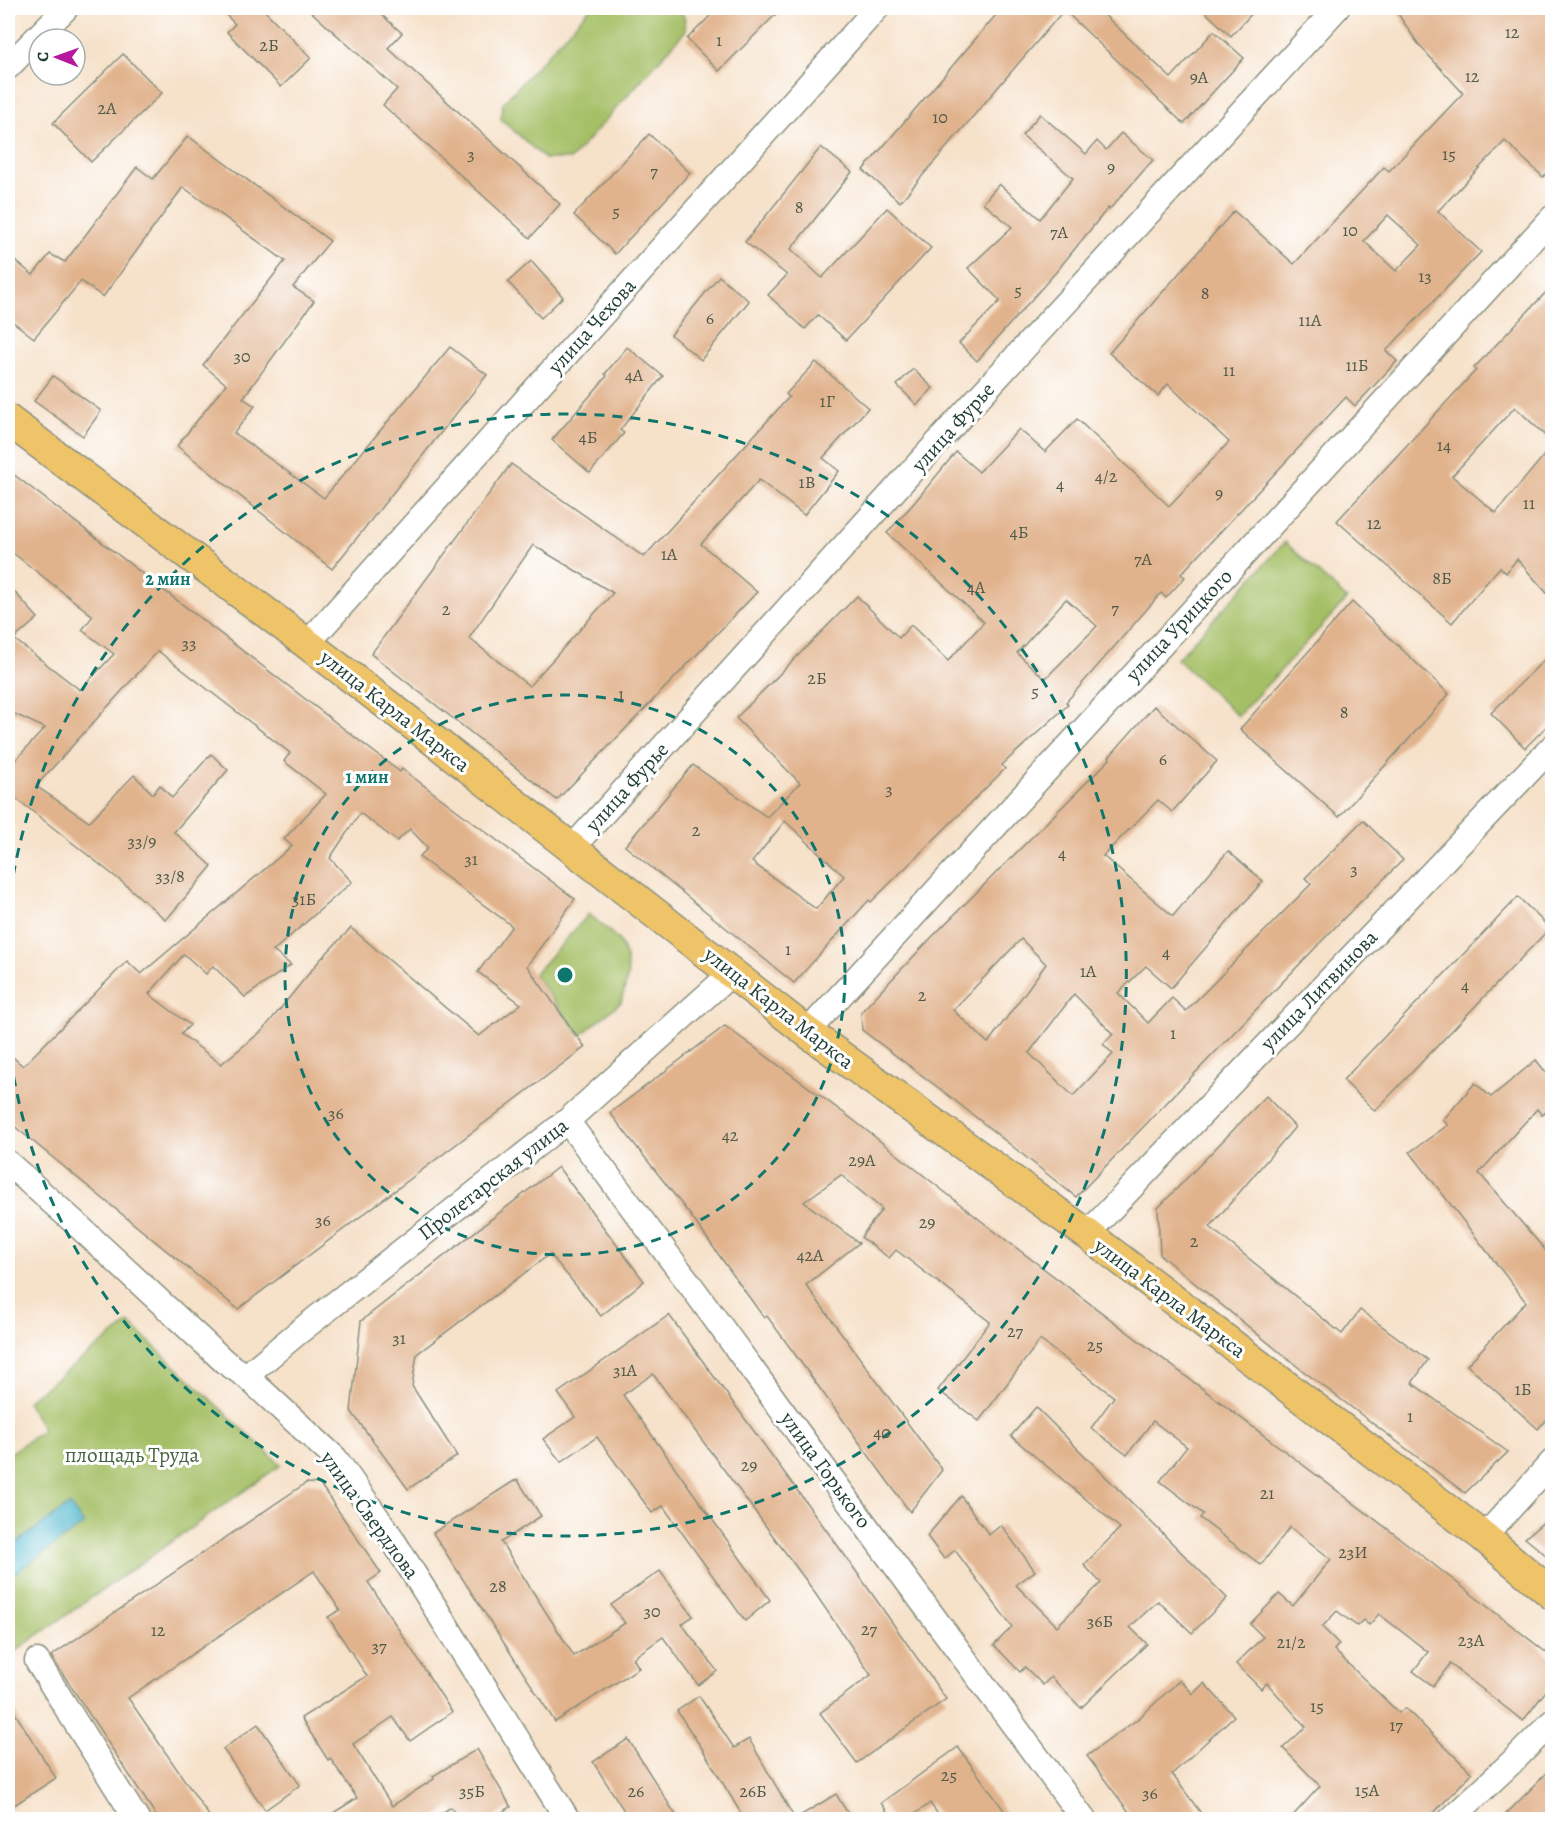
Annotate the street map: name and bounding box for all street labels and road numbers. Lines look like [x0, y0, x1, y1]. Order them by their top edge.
street label: улица Чехова [541, 272, 643, 380]
street label: улица Фурье [904, 376, 1001, 479]
street label: улица Урицкого [1119, 563, 1239, 688]
street label: улица Карла Маркса [313, 643, 476, 779]
street label: улица Фурье [578, 736, 675, 839]
street label: улица Литвинова [1253, 923, 1384, 1057]
street label: улица Карла Маркса [697, 940, 860, 1076]
street label: Пролетарская улица [412, 1111, 574, 1247]
street label: улица Карла Маркса [1088, 1231, 1252, 1365]
street label: улица Горького [774, 1405, 878, 1534]
street label: улица Свердлова [313, 1444, 426, 1585]

